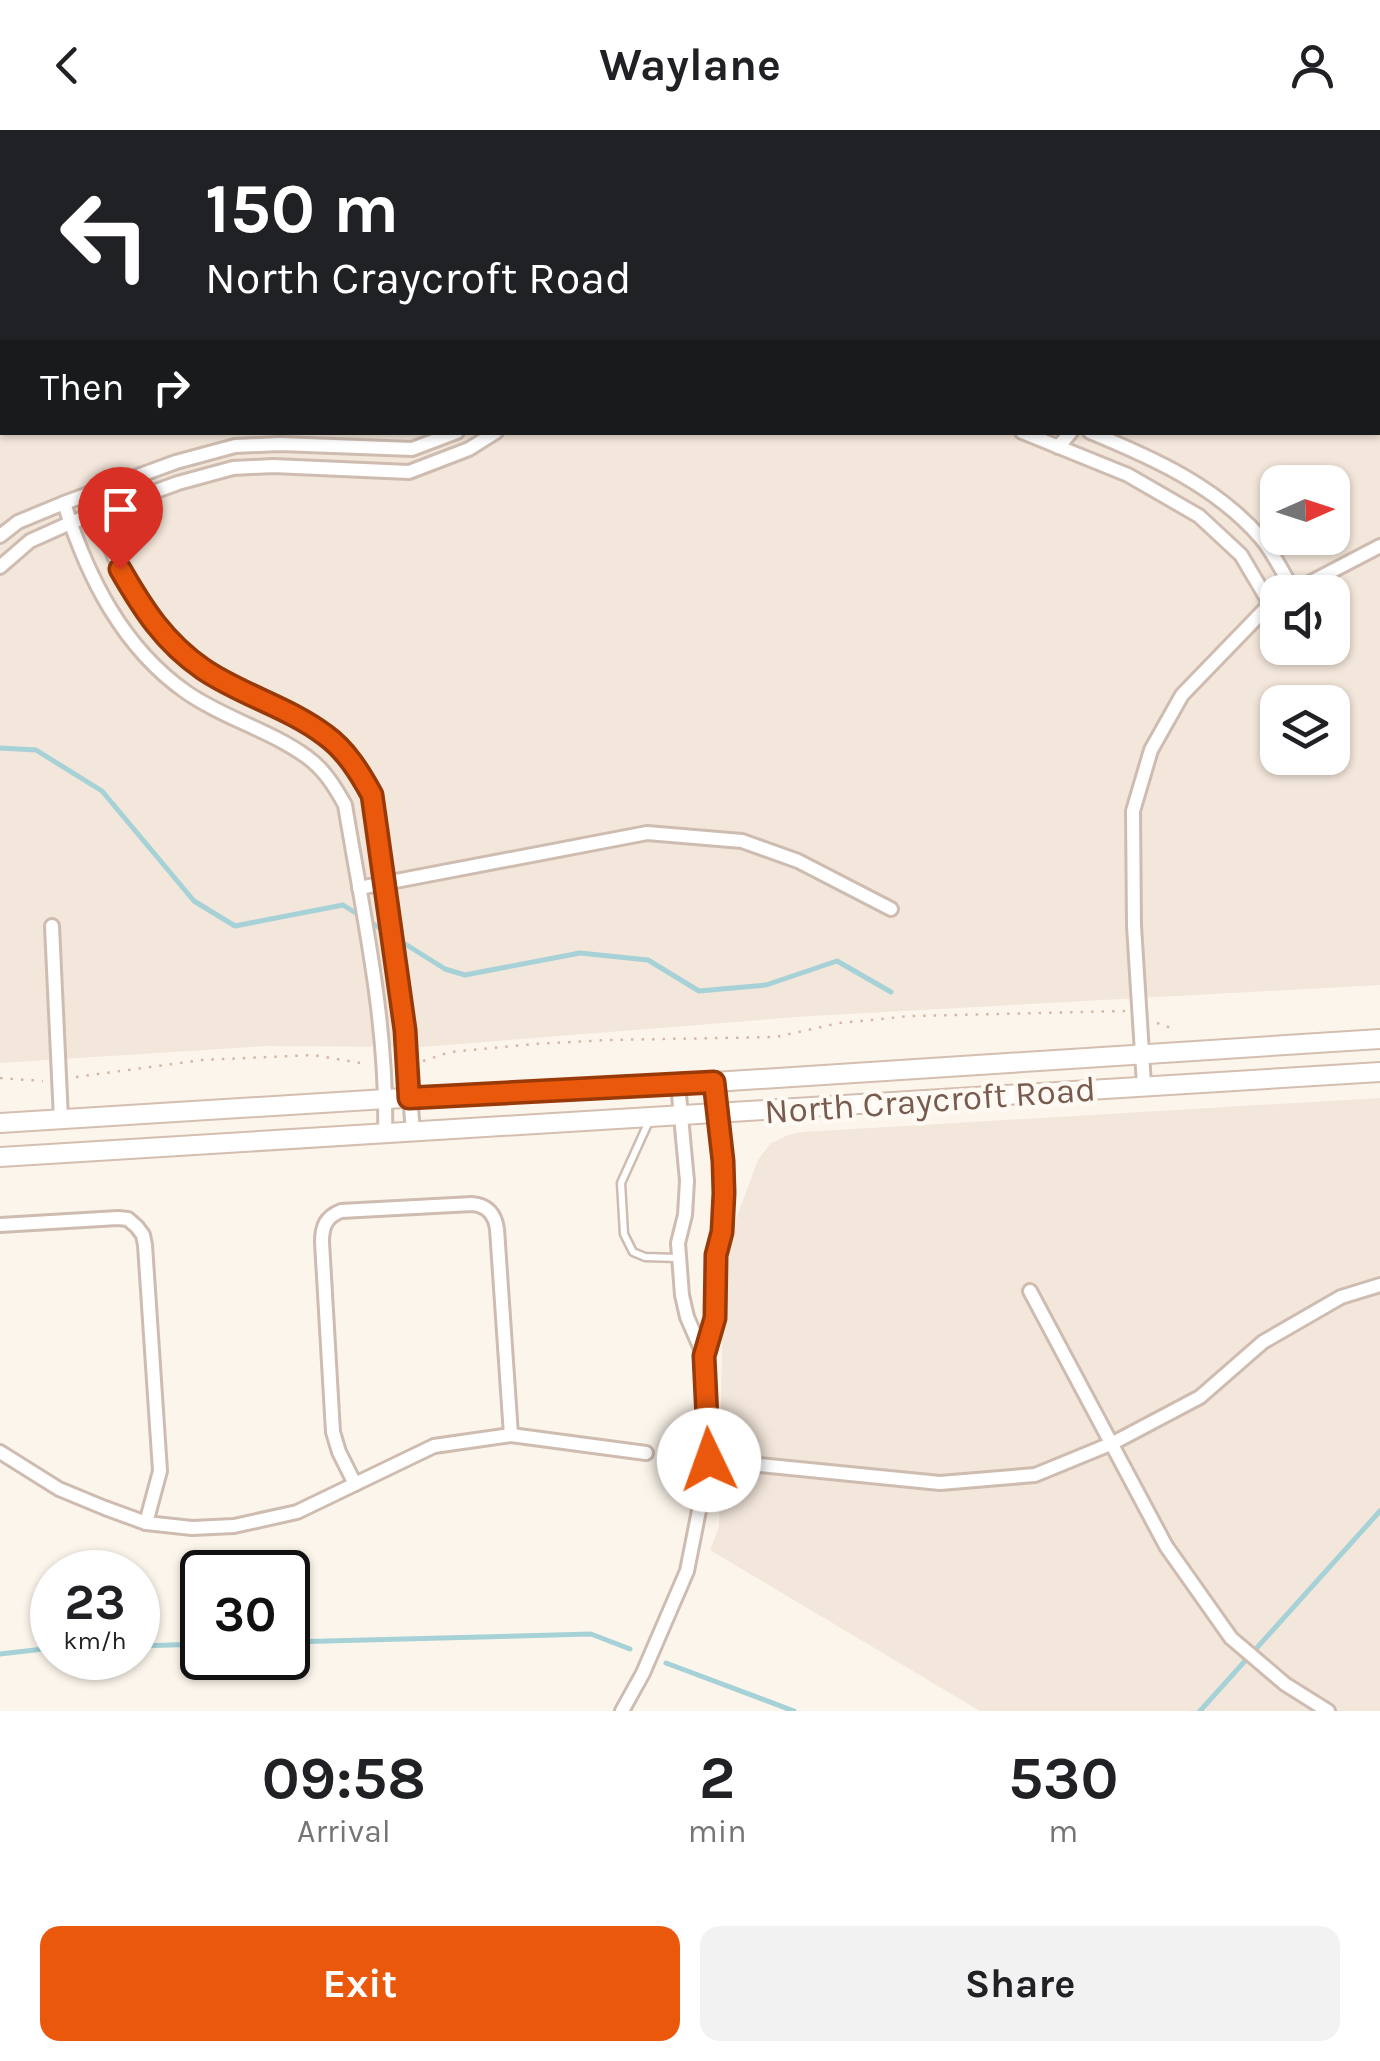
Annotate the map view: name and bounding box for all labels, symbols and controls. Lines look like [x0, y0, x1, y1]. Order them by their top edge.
icon: back [40, 38, 95, 93]
icon: person [1285, 38, 1340, 93]
text: Waylane [599, 39, 781, 91]
text: 150 m [205, 168, 399, 250]
icon: left [40, 170, 170, 300]
text: North Craycroft Road [205, 252, 632, 304]
icon: right [144, 360, 199, 415]
text: Then [40, 365, 124, 410]
north arrow [1260, 465, 1350, 555]
map controls [1260, 465, 1350, 775]
pin [78, 467, 163, 570]
icon: arrive [93, 482, 148, 537]
button: sound [1260, 575, 1350, 665]
button: layers [1260, 685, 1350, 775]
street label: North Craycroft Road [763, 1068, 1097, 1133]
position arrow [657, 1408, 761, 1512]
speed limit sign: 30 [180, 1550, 310, 1680]
text: 23 [64, 1573, 126, 1632]
text: km/h [63, 1626, 127, 1655]
text: 09:58 [262, 1743, 426, 1813]
text: 2 [699, 1743, 735, 1813]
text: 530 [1008, 1743, 1118, 1813]
text: Arrival [297, 1813, 391, 1850]
text: min [688, 1813, 747, 1850]
text: m [1048, 1813, 1078, 1850]
button: Exit [40, 1926, 680, 2041]
button: Share [700, 1926, 1340, 2041]

